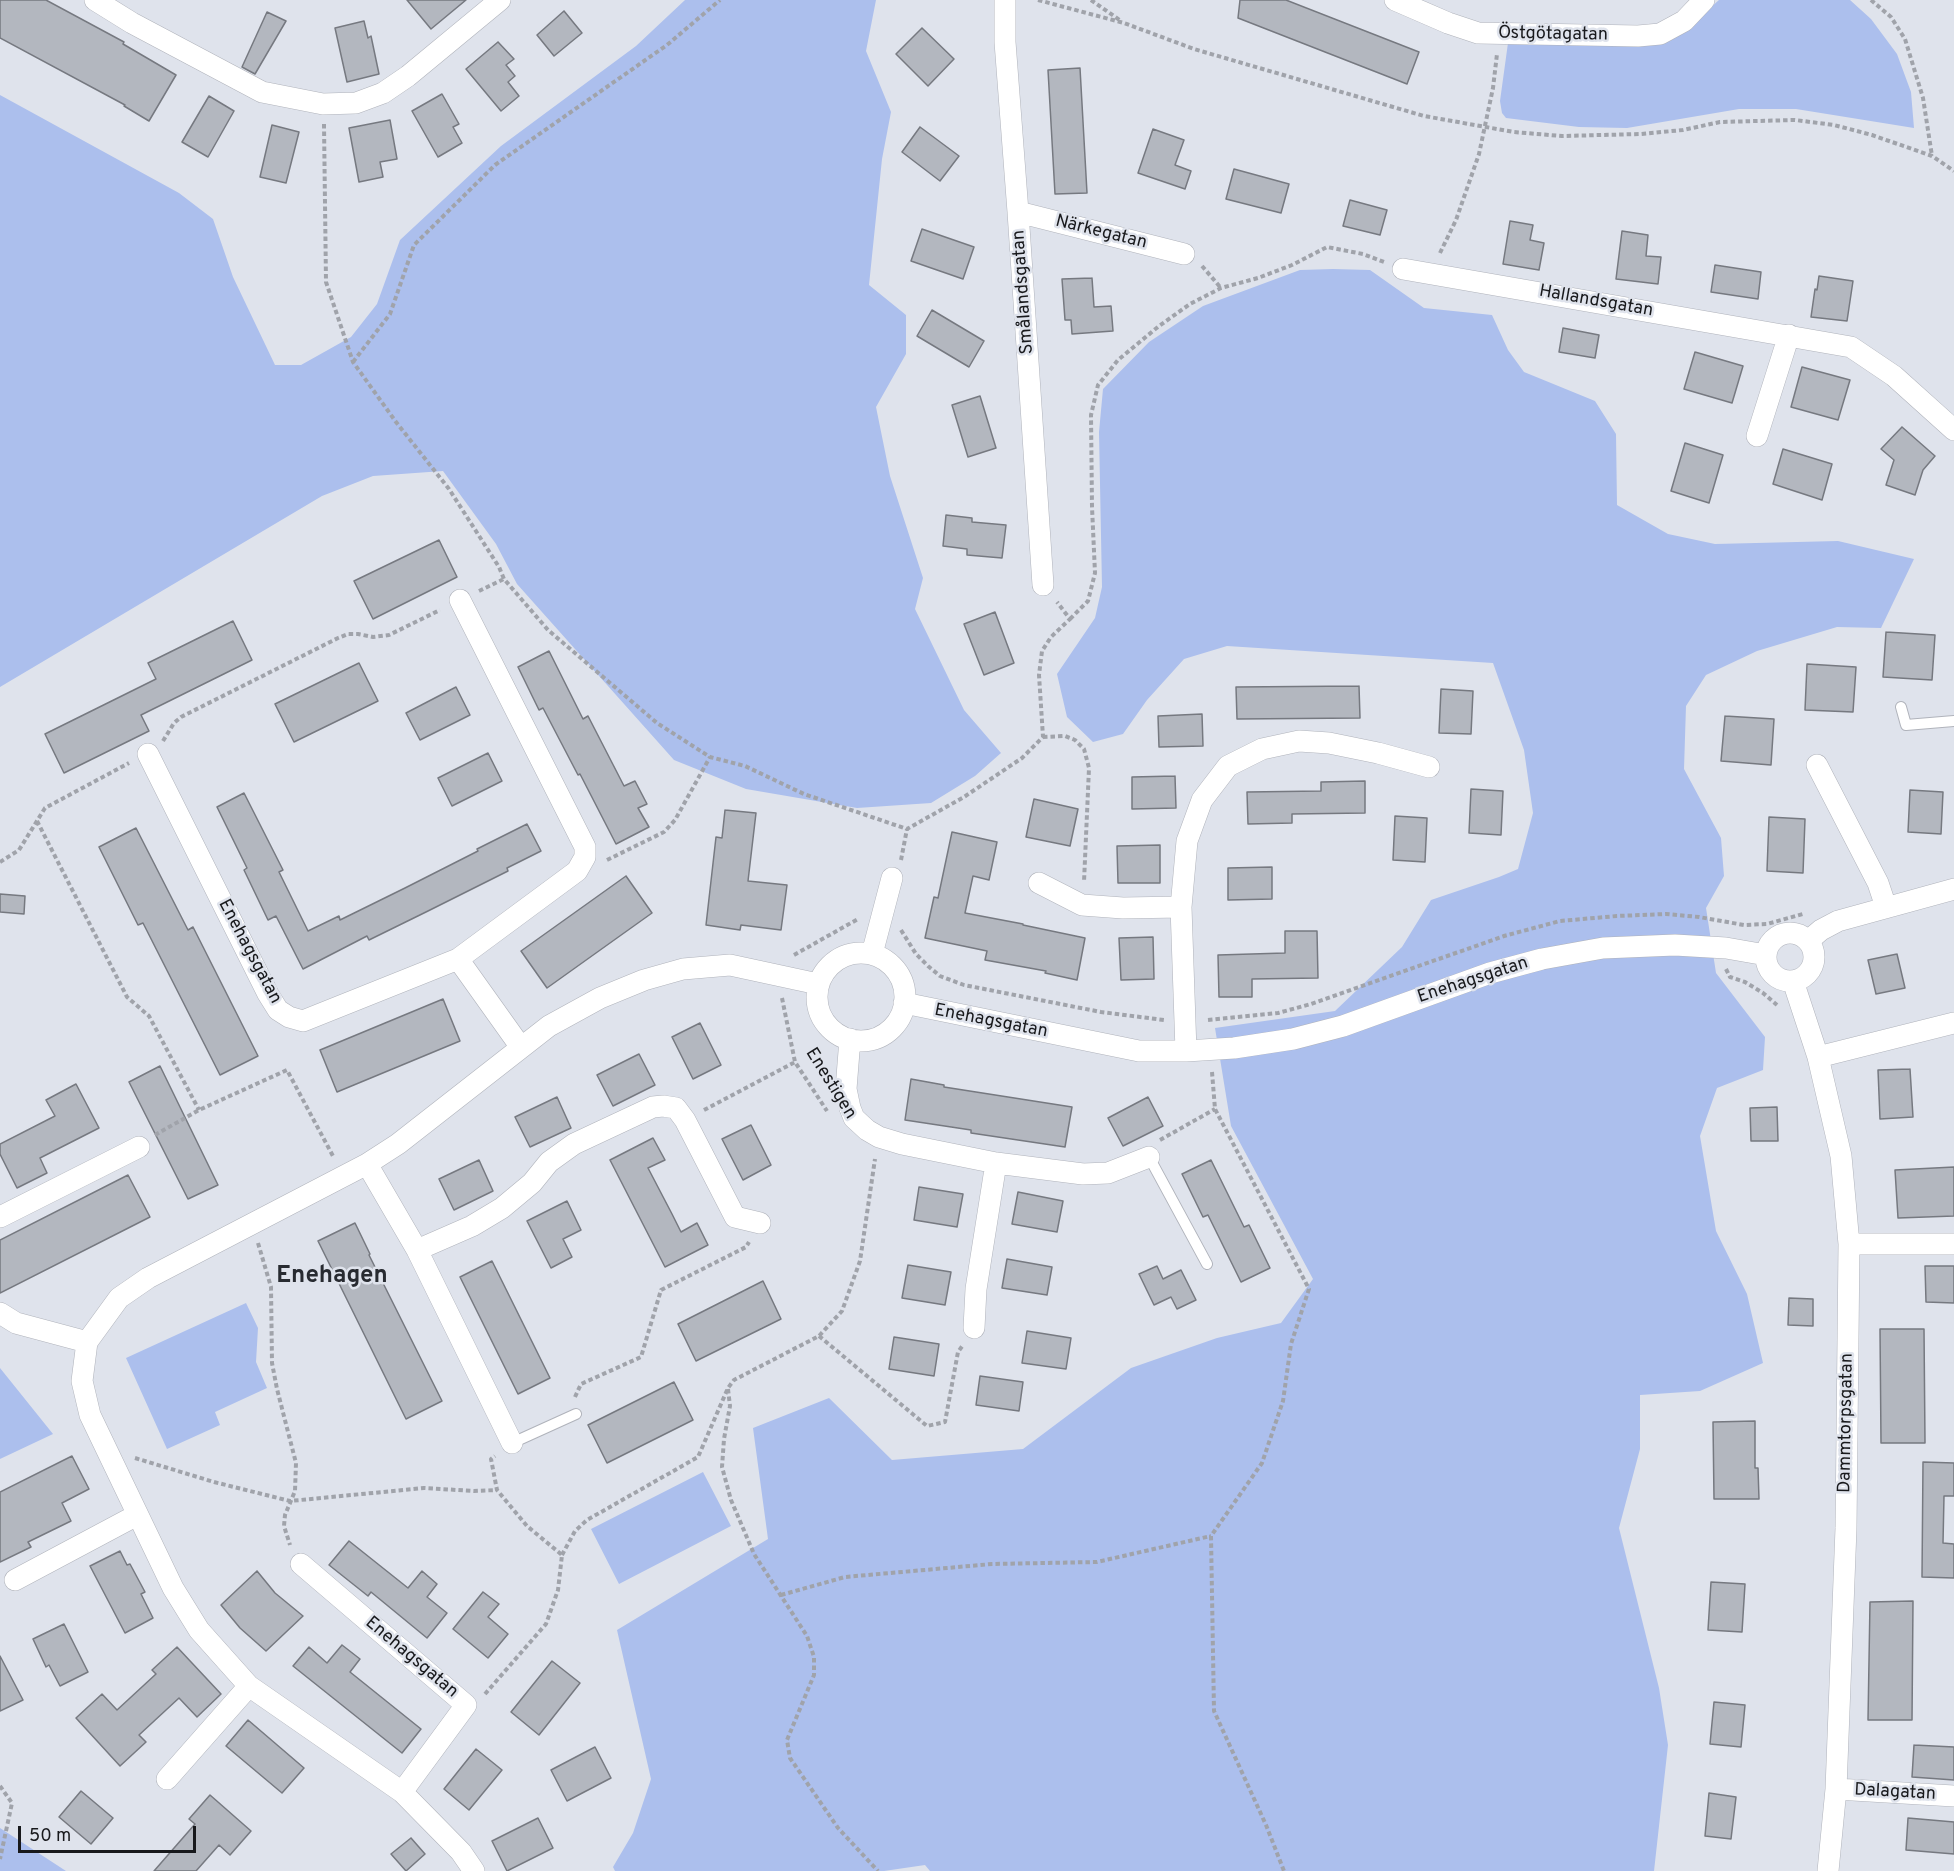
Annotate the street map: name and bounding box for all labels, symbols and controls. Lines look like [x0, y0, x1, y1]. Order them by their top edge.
street label: Östgötagatan [1498, 23, 1608, 47]
street label: Närkegatan [1053, 211, 1149, 255]
street label: Smålandsgatan [1009, 229, 1039, 355]
street label: Hallandsgatan [1537, 281, 1655, 323]
street label: Enehagsgatan [212, 896, 286, 1008]
street label: Enehagsgatan [1415, 953, 1531, 1009]
street label: Enehagsgatan [932, 1000, 1050, 1044]
street label: Enestigen [800, 1044, 860, 1124]
district label: Enehagen [276, 1263, 388, 1291]
street label: Dammtorpsgatan [1835, 1353, 1859, 1493]
street label: Enehagsgatan [360, 1613, 462, 1703]
street label: Dalagatan [1854, 1780, 1936, 1806]
scale bar [21, 1814, 200, 1852]
text: 50 m [29, 1825, 71, 1848]

